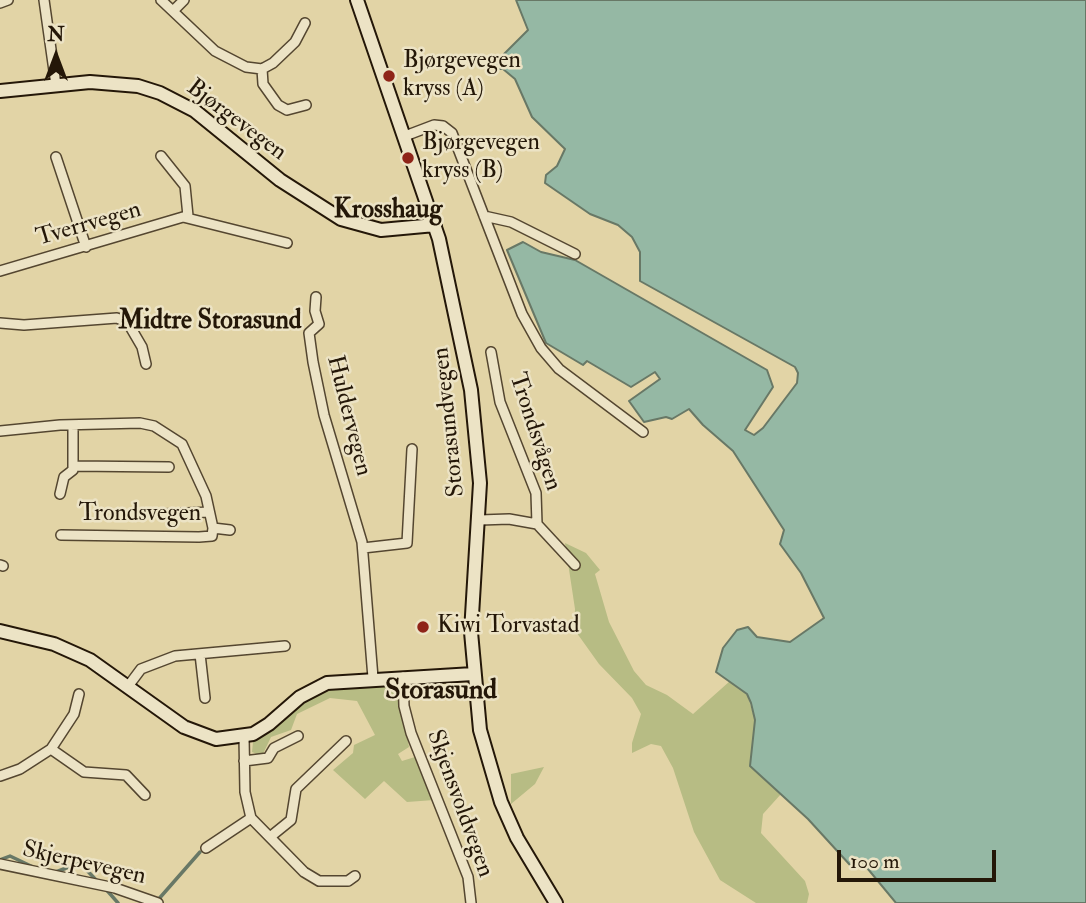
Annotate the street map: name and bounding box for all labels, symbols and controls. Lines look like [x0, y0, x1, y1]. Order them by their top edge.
north arrow [21, 21, 91, 91]
text: N [47, 23, 65, 47]
place label: Bjørgevegen kryss (A) [403, 48, 521, 104]
marker: Bjørgevegen kryss (A) [381, 68, 397, 84]
street label: Bjørgevegen [180, 74, 292, 168]
place label: Bjørgevegen kryss (B) [422, 130, 540, 186]
marker: Bjørgevegen kryss (B) [400, 150, 416, 166]
district label: Krosshaug [334, 195, 442, 227]
street label: Tverrvegen [33, 196, 145, 254]
district label: Midtre Storasund [118, 306, 302, 338]
street label: Storasundvegen [428, 346, 472, 498]
street label: Huldervegen [319, 353, 377, 479]
street label: Trondsvågen [501, 369, 567, 495]
street label: Trondsvegen [79, 501, 201, 529]
place label: Kiwi Torvastad [437, 613, 579, 641]
marker: Kiwi Torvastad [415, 619, 431, 635]
district label: Storasund [385, 675, 497, 709]
street label: Skjensvoldvegen [419, 726, 499, 882]
street label: Skjerpevegen [20, 836, 148, 892]
scale bar [841, 836, 1000, 880]
text: 100 m [850, 848, 900, 875]

